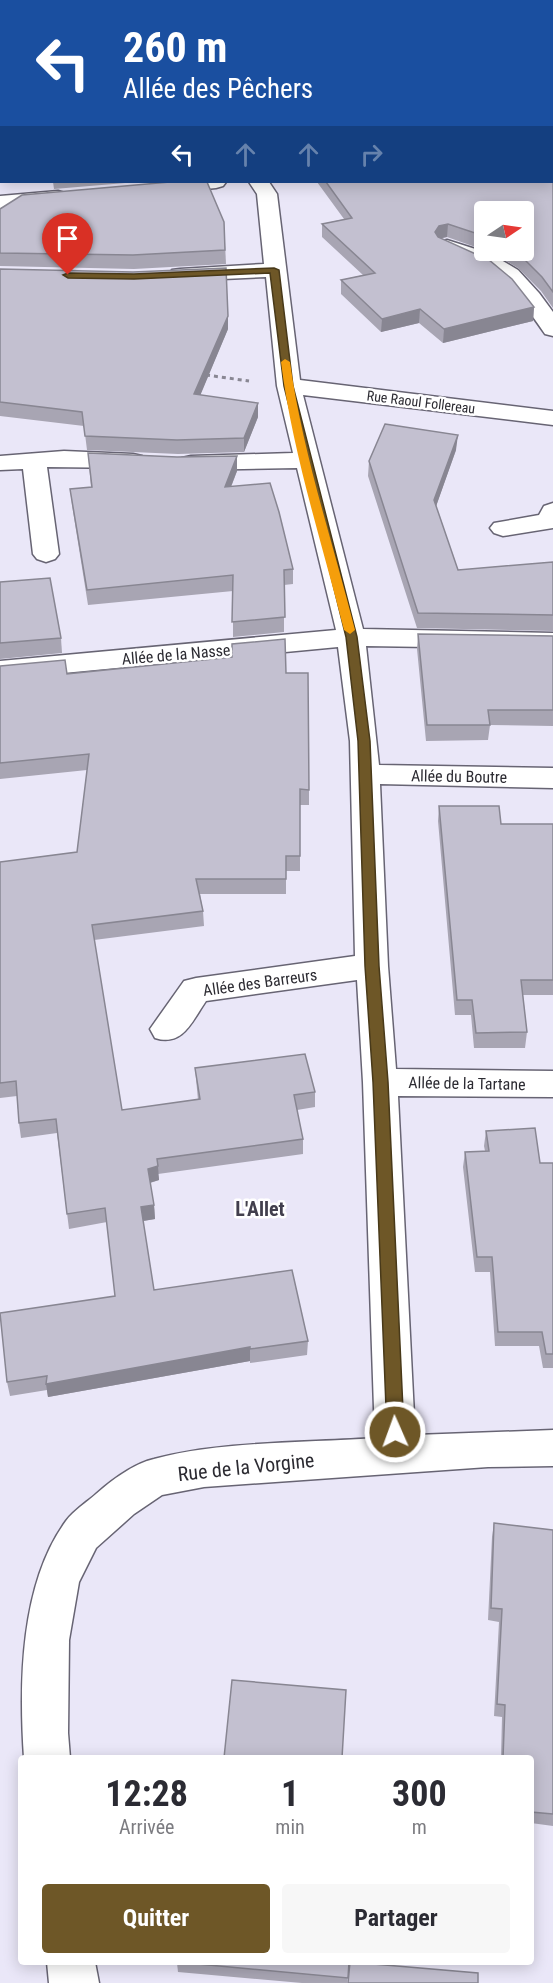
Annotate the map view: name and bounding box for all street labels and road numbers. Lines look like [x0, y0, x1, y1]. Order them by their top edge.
street label: Rue Raoul Follereau [366, 387, 476, 417]
street label: Allée de la Nasse [121, 640, 231, 669]
street label: Allée du Boutre [411, 766, 507, 787]
street label: Allée des Barreurs [202, 965, 318, 1000]
street label: Allée de la Tartane [408, 1073, 526, 1094]
street label: Rue de la Vorgine [177, 1448, 315, 1486]

